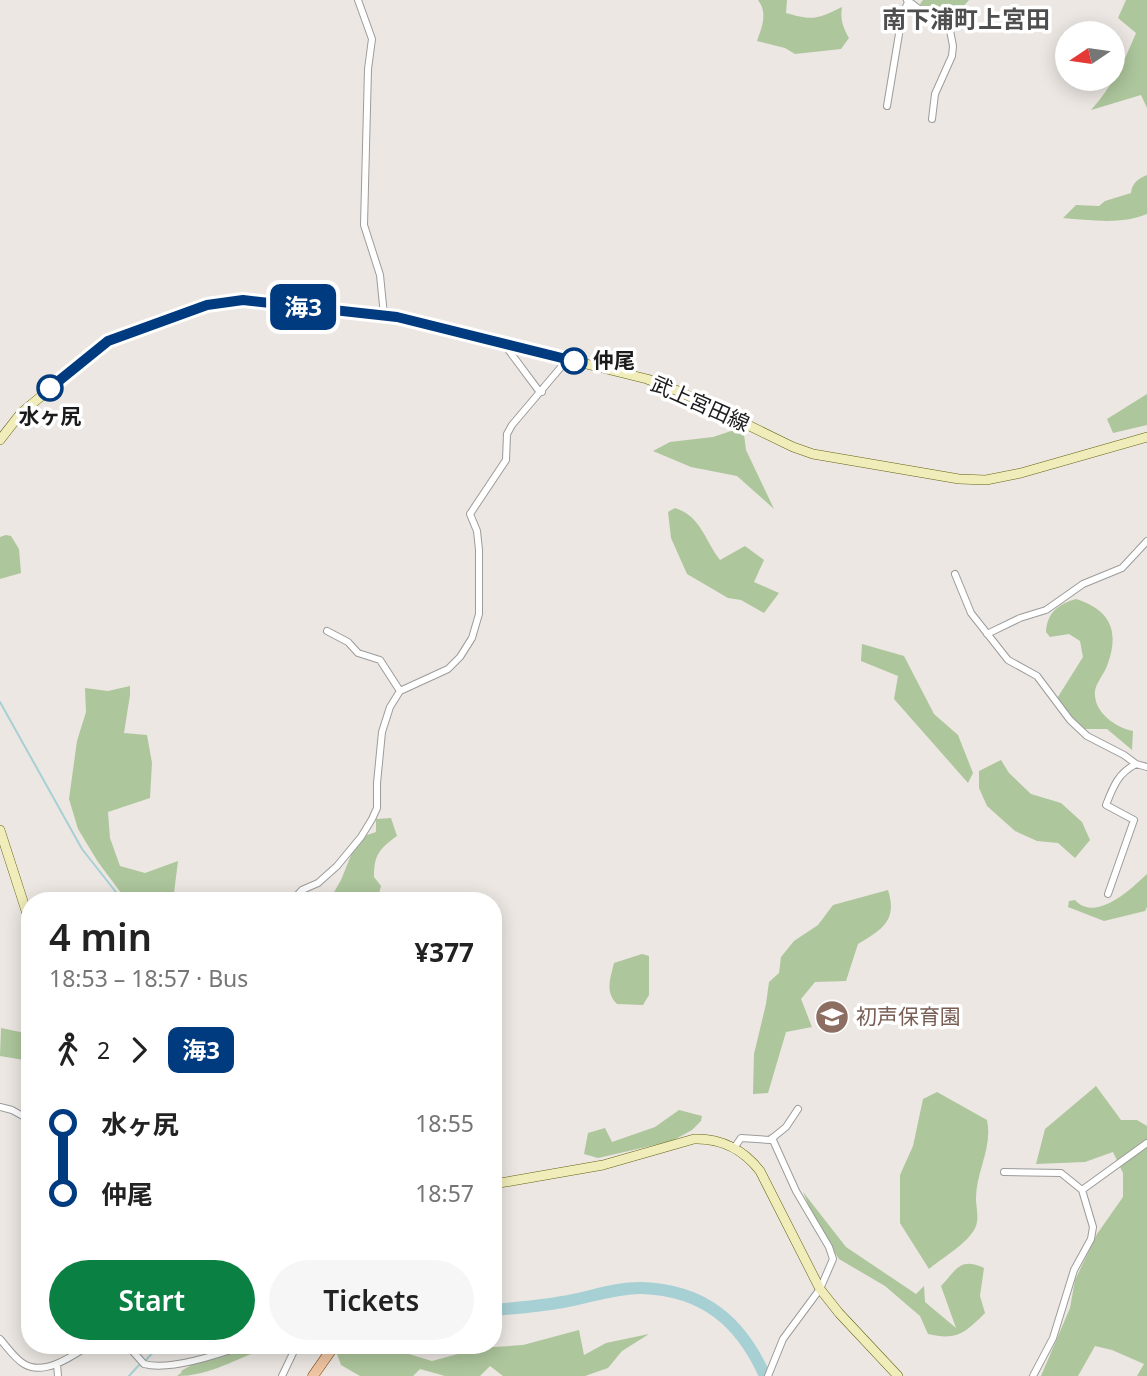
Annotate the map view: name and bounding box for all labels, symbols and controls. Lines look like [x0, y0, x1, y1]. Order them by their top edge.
district label: 南下浦町上宮田 [882, 2, 1050, 35]
north arrow [1055, 21, 1125, 91]
map controls [1055, 21, 1125, 91]
line badge: 海3 [272, 284, 334, 330]
text: 海3 [284, 290, 322, 323]
place label: 仲尾 [593, 346, 635, 374]
marker: 仲尾 [561, 348, 587, 374]
street label: 武上宮田線 [647, 369, 754, 437]
marker: 水ヶ尻 [37, 375, 63, 401]
place label: 水ヶ尻 [19, 402, 82, 430]
text: 4 min [49, 910, 152, 962]
text: ¥377 [415, 934, 474, 970]
text: 18:53 – 18:57 · Bus [49, 962, 248, 994]
school or university icon: 初声保育園 [813, 998, 851, 1036]
place label: 初声保育園 [856, 1002, 961, 1030]
icon: walk [49, 1031, 87, 1069]
icon: forward [120, 1031, 158, 1069]
text: 海3 [182, 1033, 220, 1066]
text: 2 [97, 1034, 110, 1066]
text: 水ヶ尻 [101, 1106, 179, 1142]
text: 18:55 [415, 1107, 474, 1139]
text: 仲尾 [101, 1176, 153, 1212]
text: 18:57 [415, 1177, 474, 1209]
button: Start [49, 1260, 255, 1340]
button: Tickets [269, 1260, 474, 1340]

